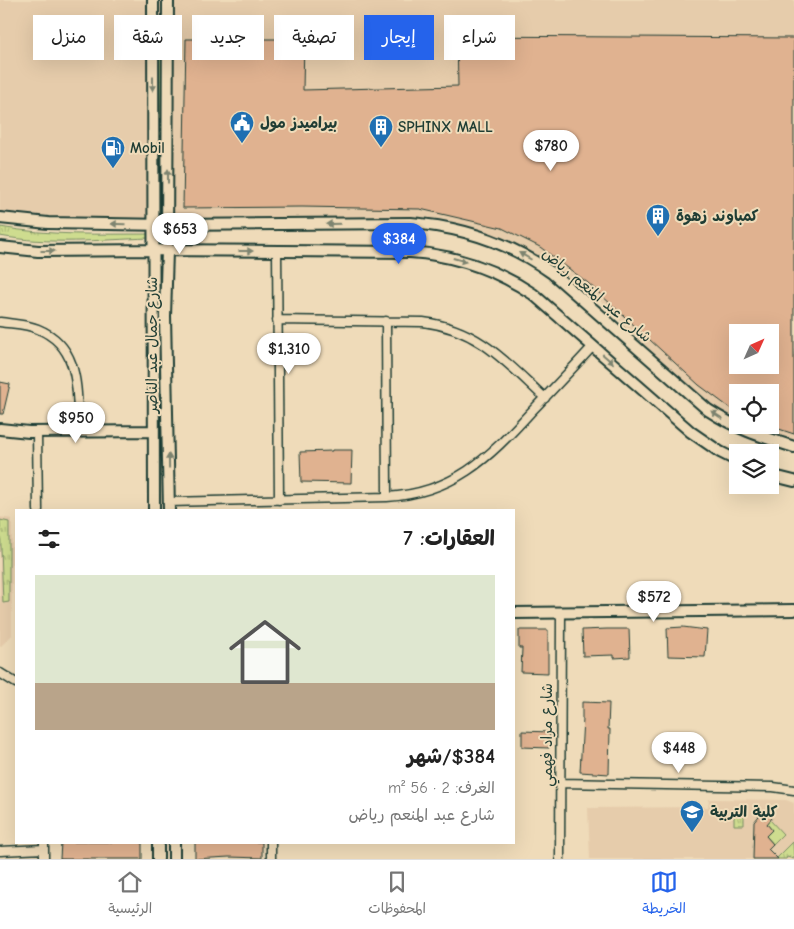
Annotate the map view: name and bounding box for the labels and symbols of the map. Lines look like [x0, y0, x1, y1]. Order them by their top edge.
one-way arrow [149, 76, 157, 92]
public building icon: بيراميدز مول [229, 110, 255, 144]
place label: بيراميدز مول [260, 114, 337, 133]
building icon: SPHINX MALL [368, 114, 394, 148]
place label: SPHINX MALL [398, 118, 493, 136]
pin: $780 [521, 130, 581, 172]
fuel station icon: Mobil [100, 135, 126, 169]
place label: Mobil [130, 139, 165, 157]
one-way arrow [164, 168, 172, 184]
building icon: كمباوند زهوة [645, 203, 671, 237]
place label: كمباوند زهوة [676, 207, 759, 226]
pin: $653 [150, 212, 210, 255]
one-way arrow [110, 220, 126, 228]
one-way arrow [325, 220, 341, 228]
pin: $384 [369, 222, 429, 265]
street label: شارع عبد المنعم رياض [537, 244, 655, 348]
one-way arrow [41, 247, 57, 255]
one-way arrow [238, 247, 254, 255]
one-way arrow [518, 251, 532, 260]
one-way arrow [453, 256, 468, 264]
street label: شارع جمال عبد الناصر [143, 277, 162, 414]
north arrow [729, 324, 779, 374]
pin: $1,310 [248, 332, 330, 375]
one-way arrow [601, 354, 614, 365]
pin: $950 [46, 402, 106, 444]
one-way arrow [710, 411, 723, 420]
one-way arrow [164, 453, 172, 469]
pin: $572 [624, 580, 684, 623]
street label: شارع مراد فهمي [538, 683, 560, 787]
pin: $448 [649, 732, 709, 774]
school or university icon: كلية التربية [679, 799, 705, 833]
place label: كلية التربية [710, 803, 778, 821]

